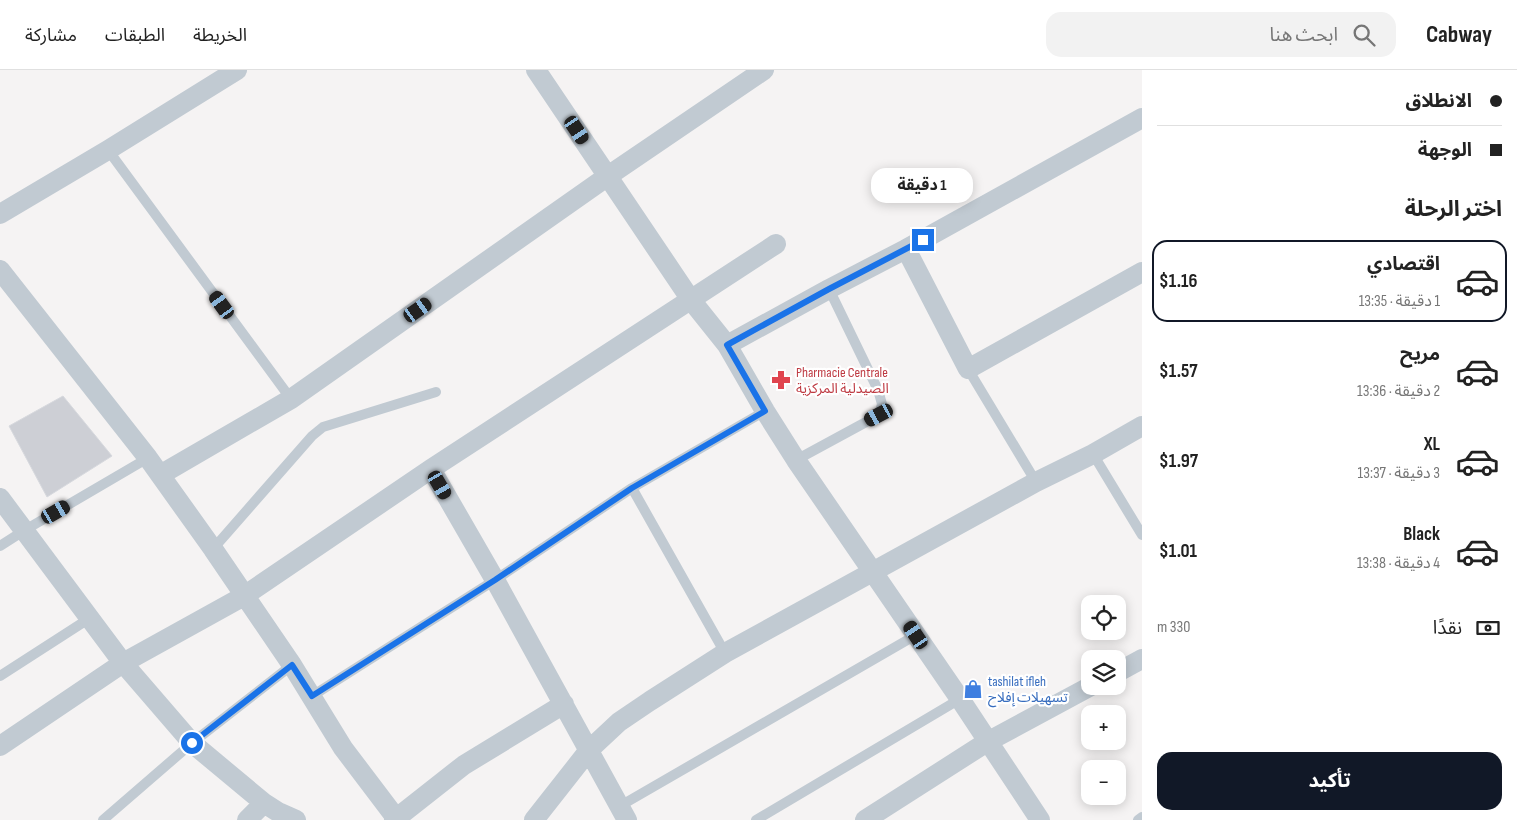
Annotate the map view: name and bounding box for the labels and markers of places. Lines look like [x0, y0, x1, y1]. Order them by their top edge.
place label: Pharmacie Centrale الصيدلية المركزية [796, 364, 889, 397]
pharmacy icon: Pharmacie Centrale الصيدلية المركزية [770, 369, 792, 391]
place label: tashilat ifleh تسهيلات إفلاح [988, 673, 1068, 708]
shop icon: tashilat ifleh تسهيلات إفلاح [962, 678, 984, 700]

